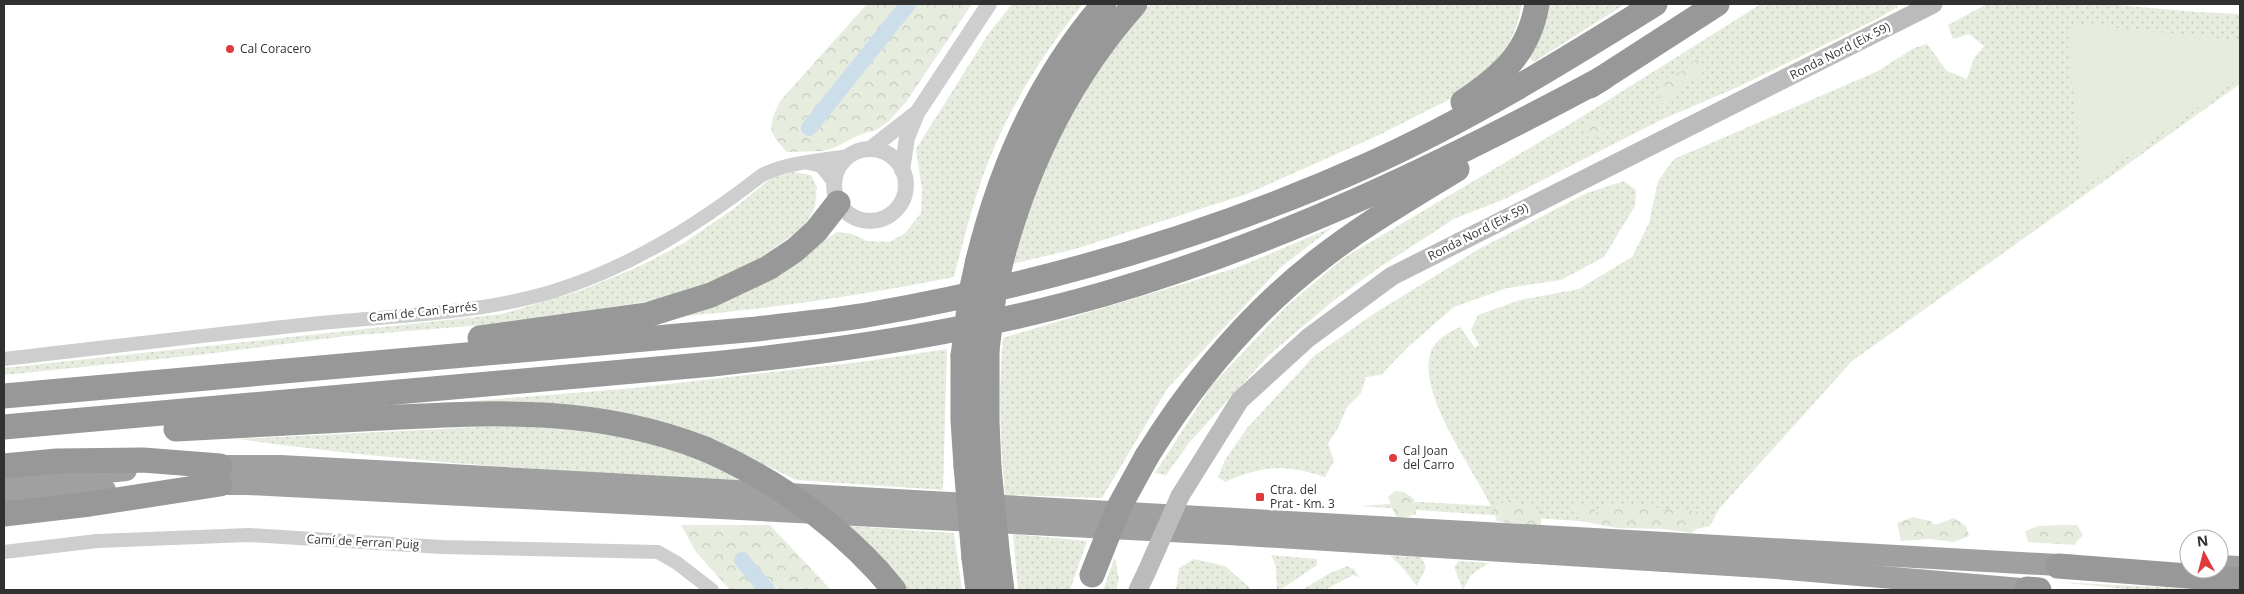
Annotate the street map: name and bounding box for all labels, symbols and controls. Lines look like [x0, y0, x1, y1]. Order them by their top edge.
street label: Ronda Nord (Eix 59) [1787, 18, 1893, 83]
place label: Cal Coracero [240, 40, 311, 57]
marker: Cal Coracero [224, 43, 236, 55]
street label: Ronda Nord (Eix 59) [1425, 199, 1531, 264]
street label: Camí de Can Farrés [368, 297, 478, 326]
place label: Cal Joan del Carro [1403, 442, 1454, 473]
marker: Cal Joan del Carro [1387, 452, 1399, 464]
place label: Ctra. del Prat - Km. 3 [1270, 481, 1335, 512]
marker: Ctra. del Prat - Km. 3 [1254, 491, 1266, 503]
north arrow [2179, 529, 2229, 579]
street label: Camí de Ferran Puig [306, 530, 420, 553]
text: N [2196, 530, 2209, 551]

